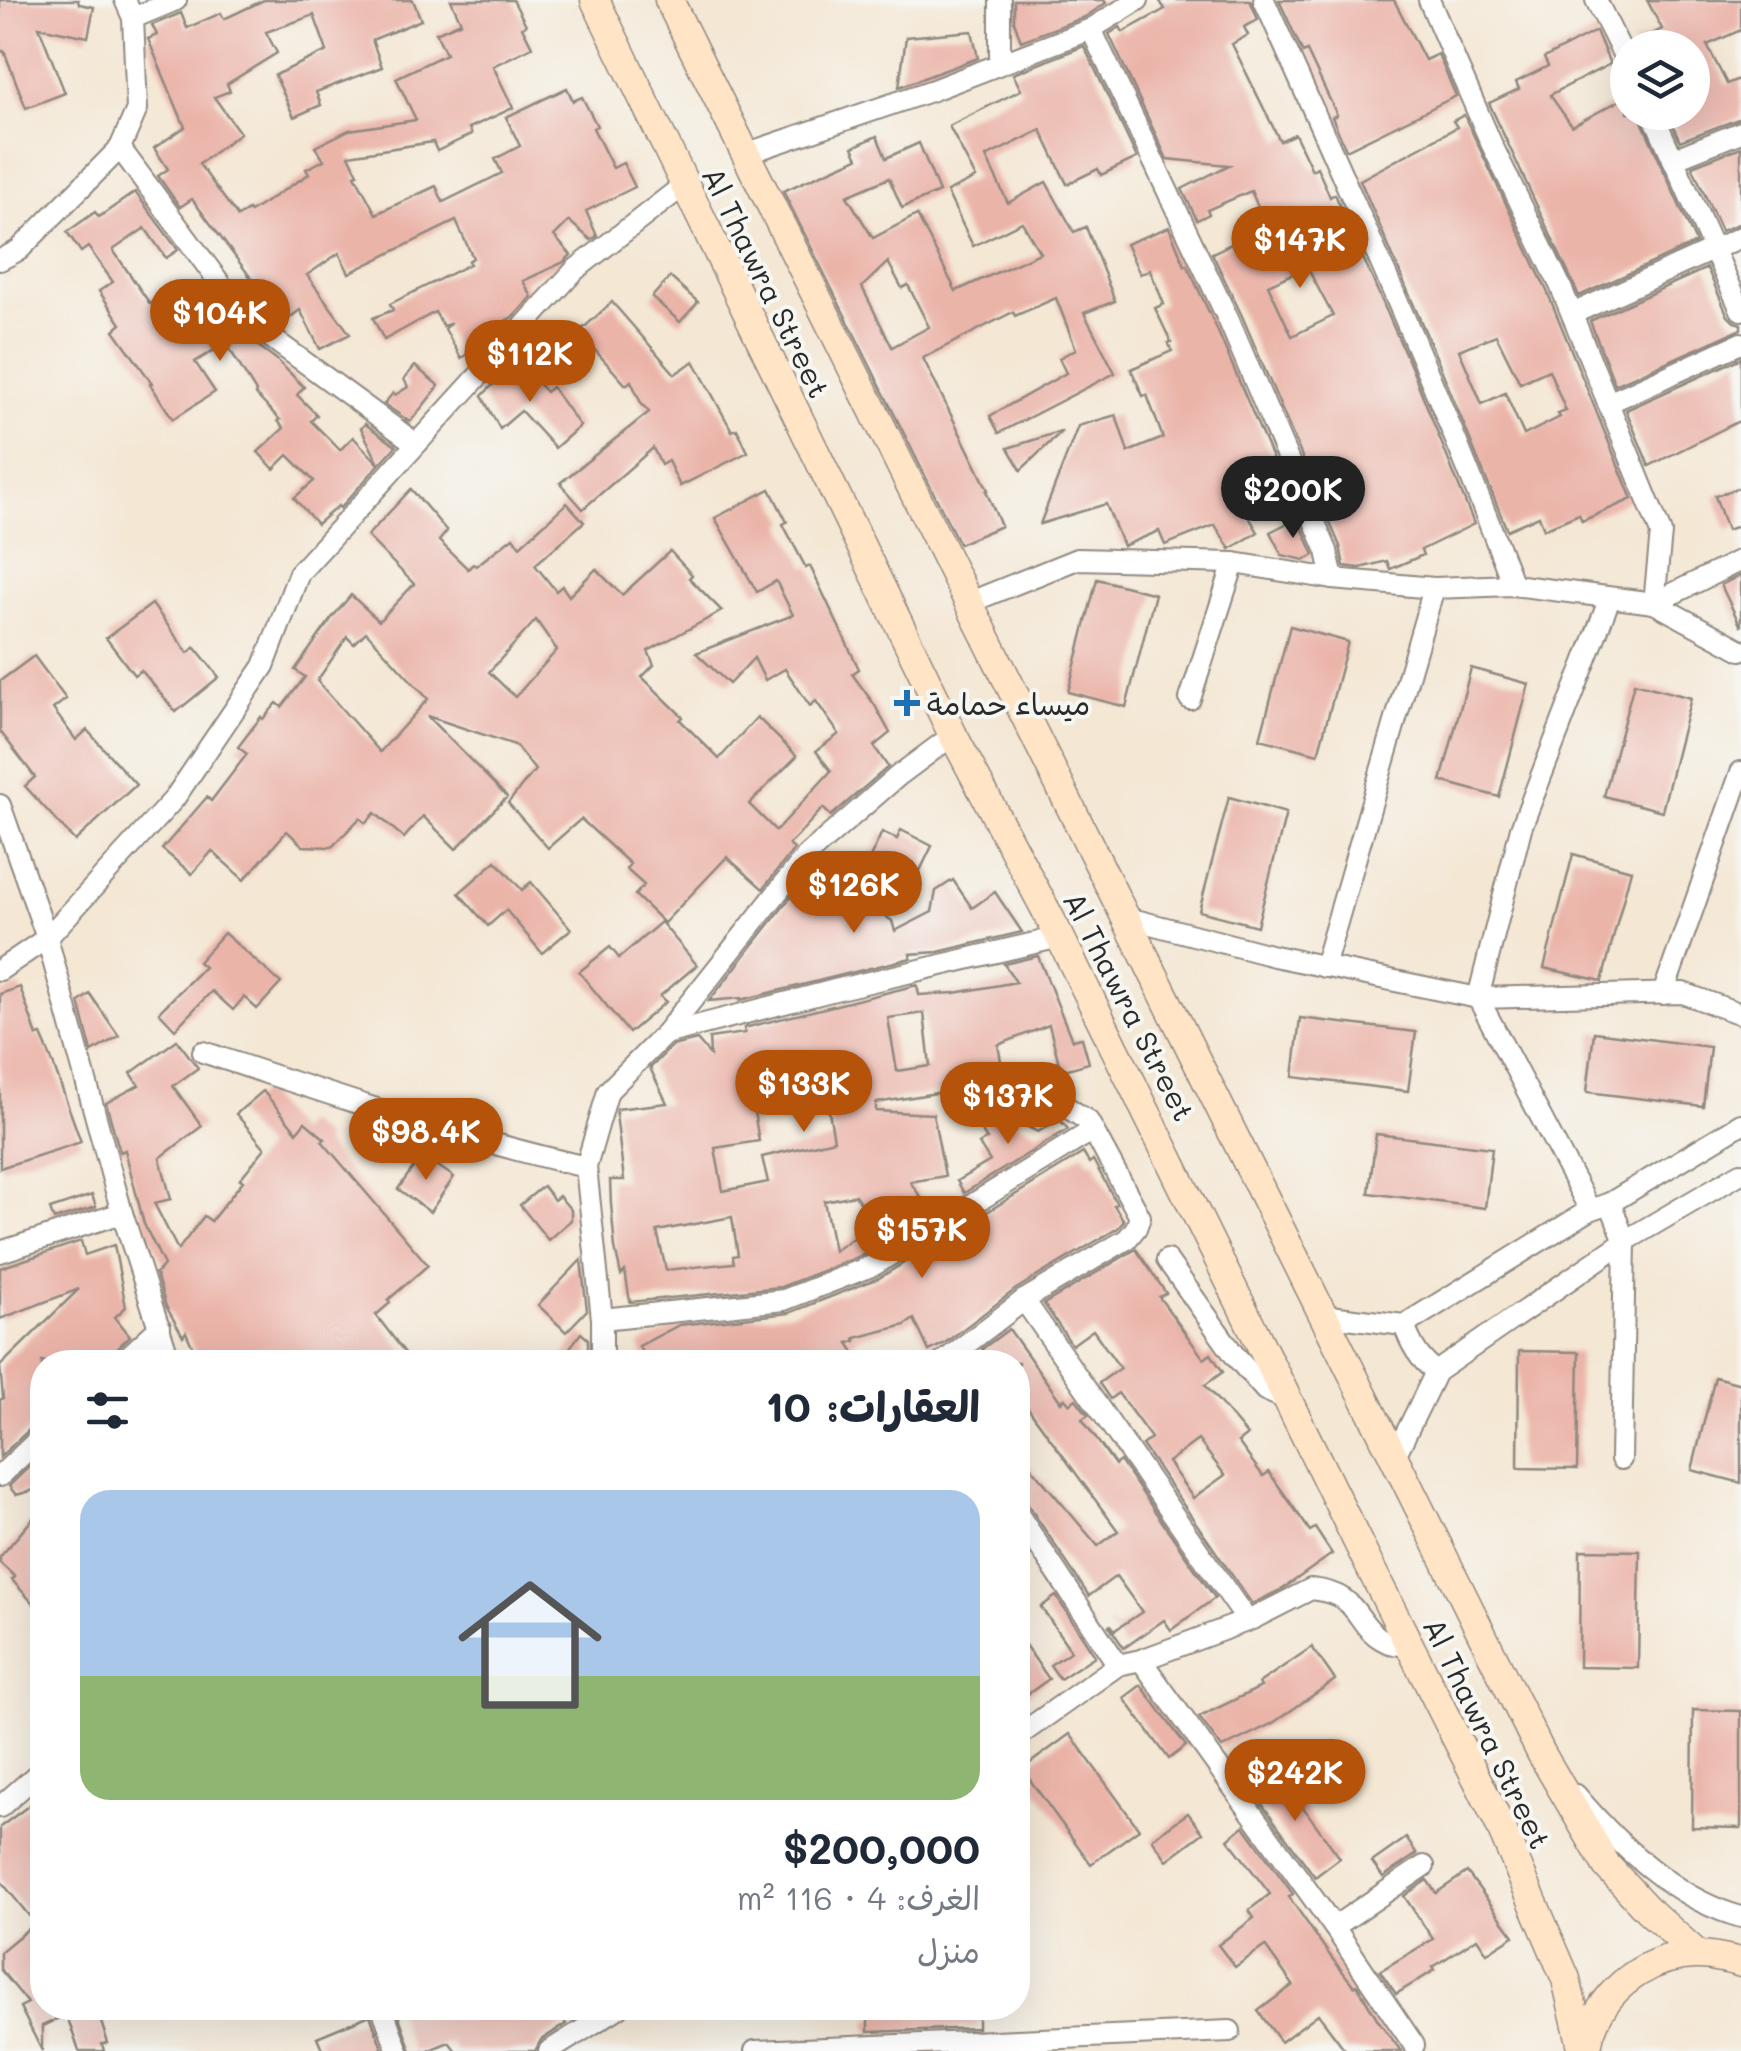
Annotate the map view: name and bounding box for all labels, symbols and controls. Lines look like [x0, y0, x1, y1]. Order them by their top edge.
map controls [1610, 30, 1710, 130]
button: layers [1610, 30, 1710, 130]
street label: Al Thawra Street [694, 160, 840, 404]
pin: $147K [1230, 206, 1370, 291]
text: $147K [1253, 217, 1347, 259]
pin: $104K [150, 279, 290, 364]
text: $104K [172, 290, 268, 332]
pin: $112K [460, 320, 600, 405]
text: $112K [486, 331, 574, 373]
pin: $200K [1223, 456, 1363, 541]
text: $200K [1243, 467, 1343, 509]
place label: ميساء حمامة [927, 683, 1090, 723]
marker: ميساء حمامة [896, 692, 918, 714]
pin: $126K [784, 851, 924, 936]
text: $126K [808, 862, 900, 904]
street label: Al Thawra Street [1055, 885, 1205, 1127]
pin: $133K [734, 1050, 874, 1135]
text: $133K [757, 1061, 851, 1103]
pin: $137K [938, 1062, 1078, 1147]
text: $137K [962, 1073, 1054, 1115]
pin: $98.4K [345, 1098, 507, 1183]
text: $98.4K [371, 1109, 481, 1151]
pin: $157K [852, 1196, 992, 1281]
text: $157K [876, 1207, 968, 1249]
text: العقارات: 10 [765, 1378, 980, 1433]
icon: filters [80, 1383, 135, 1438]
icon: home [440, 1555, 620, 1735]
street label: Al Thawra Street [1415, 1611, 1561, 1855]
pin: $242K [1225, 1739, 1365, 1824]
text: $242K [1247, 1750, 1343, 1792]
text: $200,000 [783, 1820, 980, 1875]
text: الغرف: 4 · 116 m² [737, 1876, 980, 1918]
text: منزل [917, 1929, 980, 1971]

